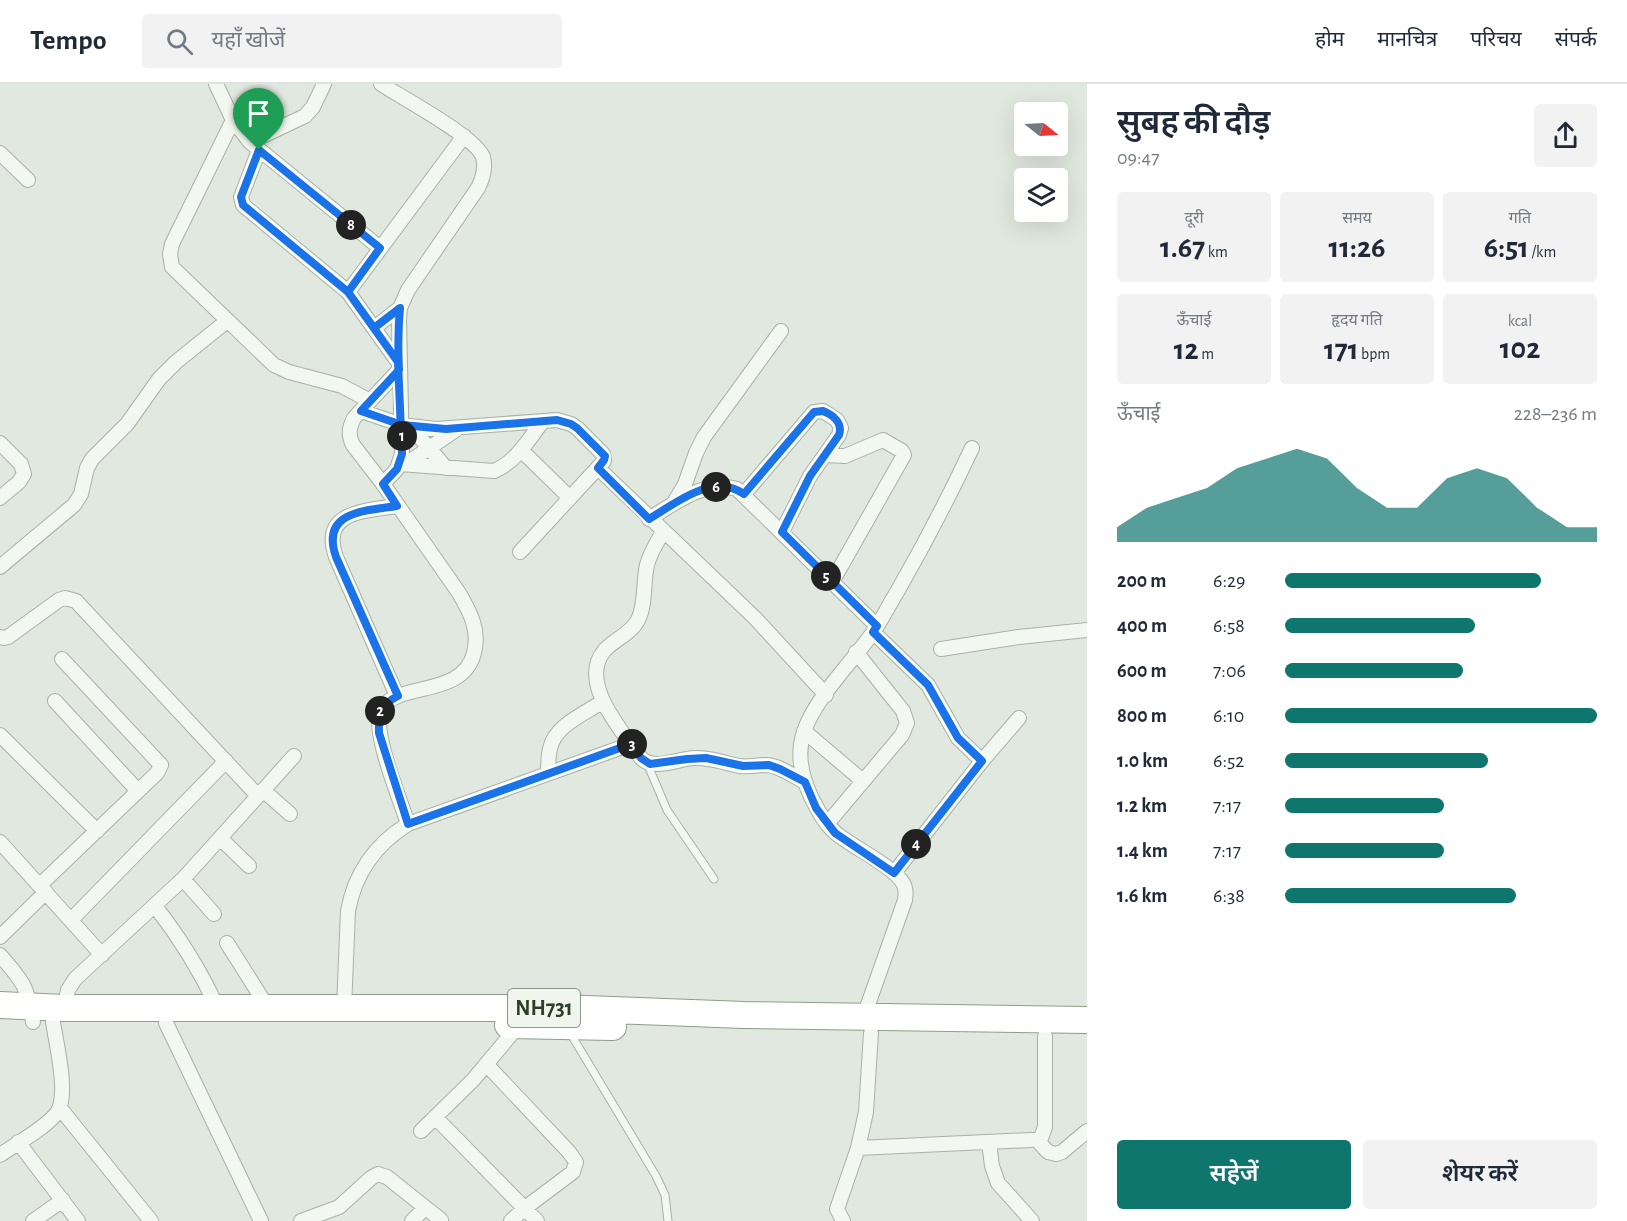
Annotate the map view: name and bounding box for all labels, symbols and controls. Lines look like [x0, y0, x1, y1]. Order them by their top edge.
search box [142, 14, 562, 68]
icon: search [163, 25, 196, 58]
text: Tempo [30, 27, 106, 55]
text: यहाँ खोजें [211, 29, 285, 51]
text: होम [1315, 29, 1344, 50]
text: मानचित्र [1377, 29, 1437, 50]
text: परिचय [1470, 29, 1522, 50]
text: संपर्क [1555, 29, 1597, 50]
pin [233, 88, 284, 150]
icon: arrive [242, 97, 275, 130]
north arrow [1014, 102, 1068, 156]
map controls [1014, 102, 1068, 222]
button: share [1534, 104, 1597, 167]
text: सुबह की दौड़ [1117, 107, 1270, 140]
text: 09:47 [1117, 148, 1160, 168]
button: layers [1014, 168, 1068, 222]
pin: 8 [336, 210, 366, 240]
text: दूरी [1184, 210, 1204, 226]
text: समय [1342, 210, 1372, 226]
text: गति [1509, 210, 1531, 226]
text: 8 [347, 217, 355, 233]
text: 1.67 [1160, 233, 1205, 263]
text: 11:26 [1328, 233, 1386, 263]
text: 6:51 [1484, 233, 1529, 263]
text: km [1205, 244, 1228, 260]
text: /km [1529, 244, 1556, 260]
text: ऊँचाई [1177, 312, 1211, 328]
text: हृदय गति [1331, 312, 1383, 328]
text: kcal [1508, 313, 1532, 329]
text: 102 [1500, 334, 1540, 364]
text: 12 [1174, 335, 1199, 365]
text: 171 [1324, 335, 1358, 365]
text: m [1199, 346, 1214, 362]
text: bpm [1358, 346, 1390, 362]
text: ऊँचाई [1117, 404, 1160, 424]
text: 228–236 m [1514, 404, 1597, 424]
pin: 1 [387, 421, 417, 451]
text: 1 [399, 428, 405, 444]
pin: 6 [701, 472, 731, 502]
text: 6 [712, 479, 720, 495]
pin: 5 [811, 561, 841, 591]
text: 5 [823, 568, 829, 584]
text: 200 m [1117, 571, 1166, 591]
text: 6:29 [1213, 571, 1245, 591]
text: 400 m [1117, 616, 1167, 636]
text: 6:58 [1213, 616, 1245, 636]
text: 600 m [1117, 661, 1167, 681]
text: 7:06 [1213, 661, 1246, 681]
pin: 2 [365, 696, 395, 726]
text: 2 [376, 703, 384, 719]
text: 800 m [1117, 706, 1167, 726]
text: 6:10 [1213, 706, 1244, 726]
pin: 3 [617, 729, 647, 759]
text: 3 [629, 736, 635, 752]
text: 1.0 km [1117, 751, 1168, 771]
text: 6:52 [1213, 751, 1244, 771]
text: 1.2 km [1117, 796, 1167, 816]
text: 7:17 [1213, 796, 1241, 816]
pin: 4 [901, 829, 931, 859]
text: 4 [912, 836, 920, 852]
text: 1.4 km [1117, 841, 1168, 861]
text: 7:17 [1213, 841, 1241, 861]
text: 1.6 km [1117, 886, 1168, 906]
text: 6:38 [1213, 886, 1245, 906]
road number: NH731 [508, 989, 580, 1027]
button: सहेजें [1117, 1140, 1351, 1209]
button: शेयर करें [1363, 1140, 1597, 1209]

